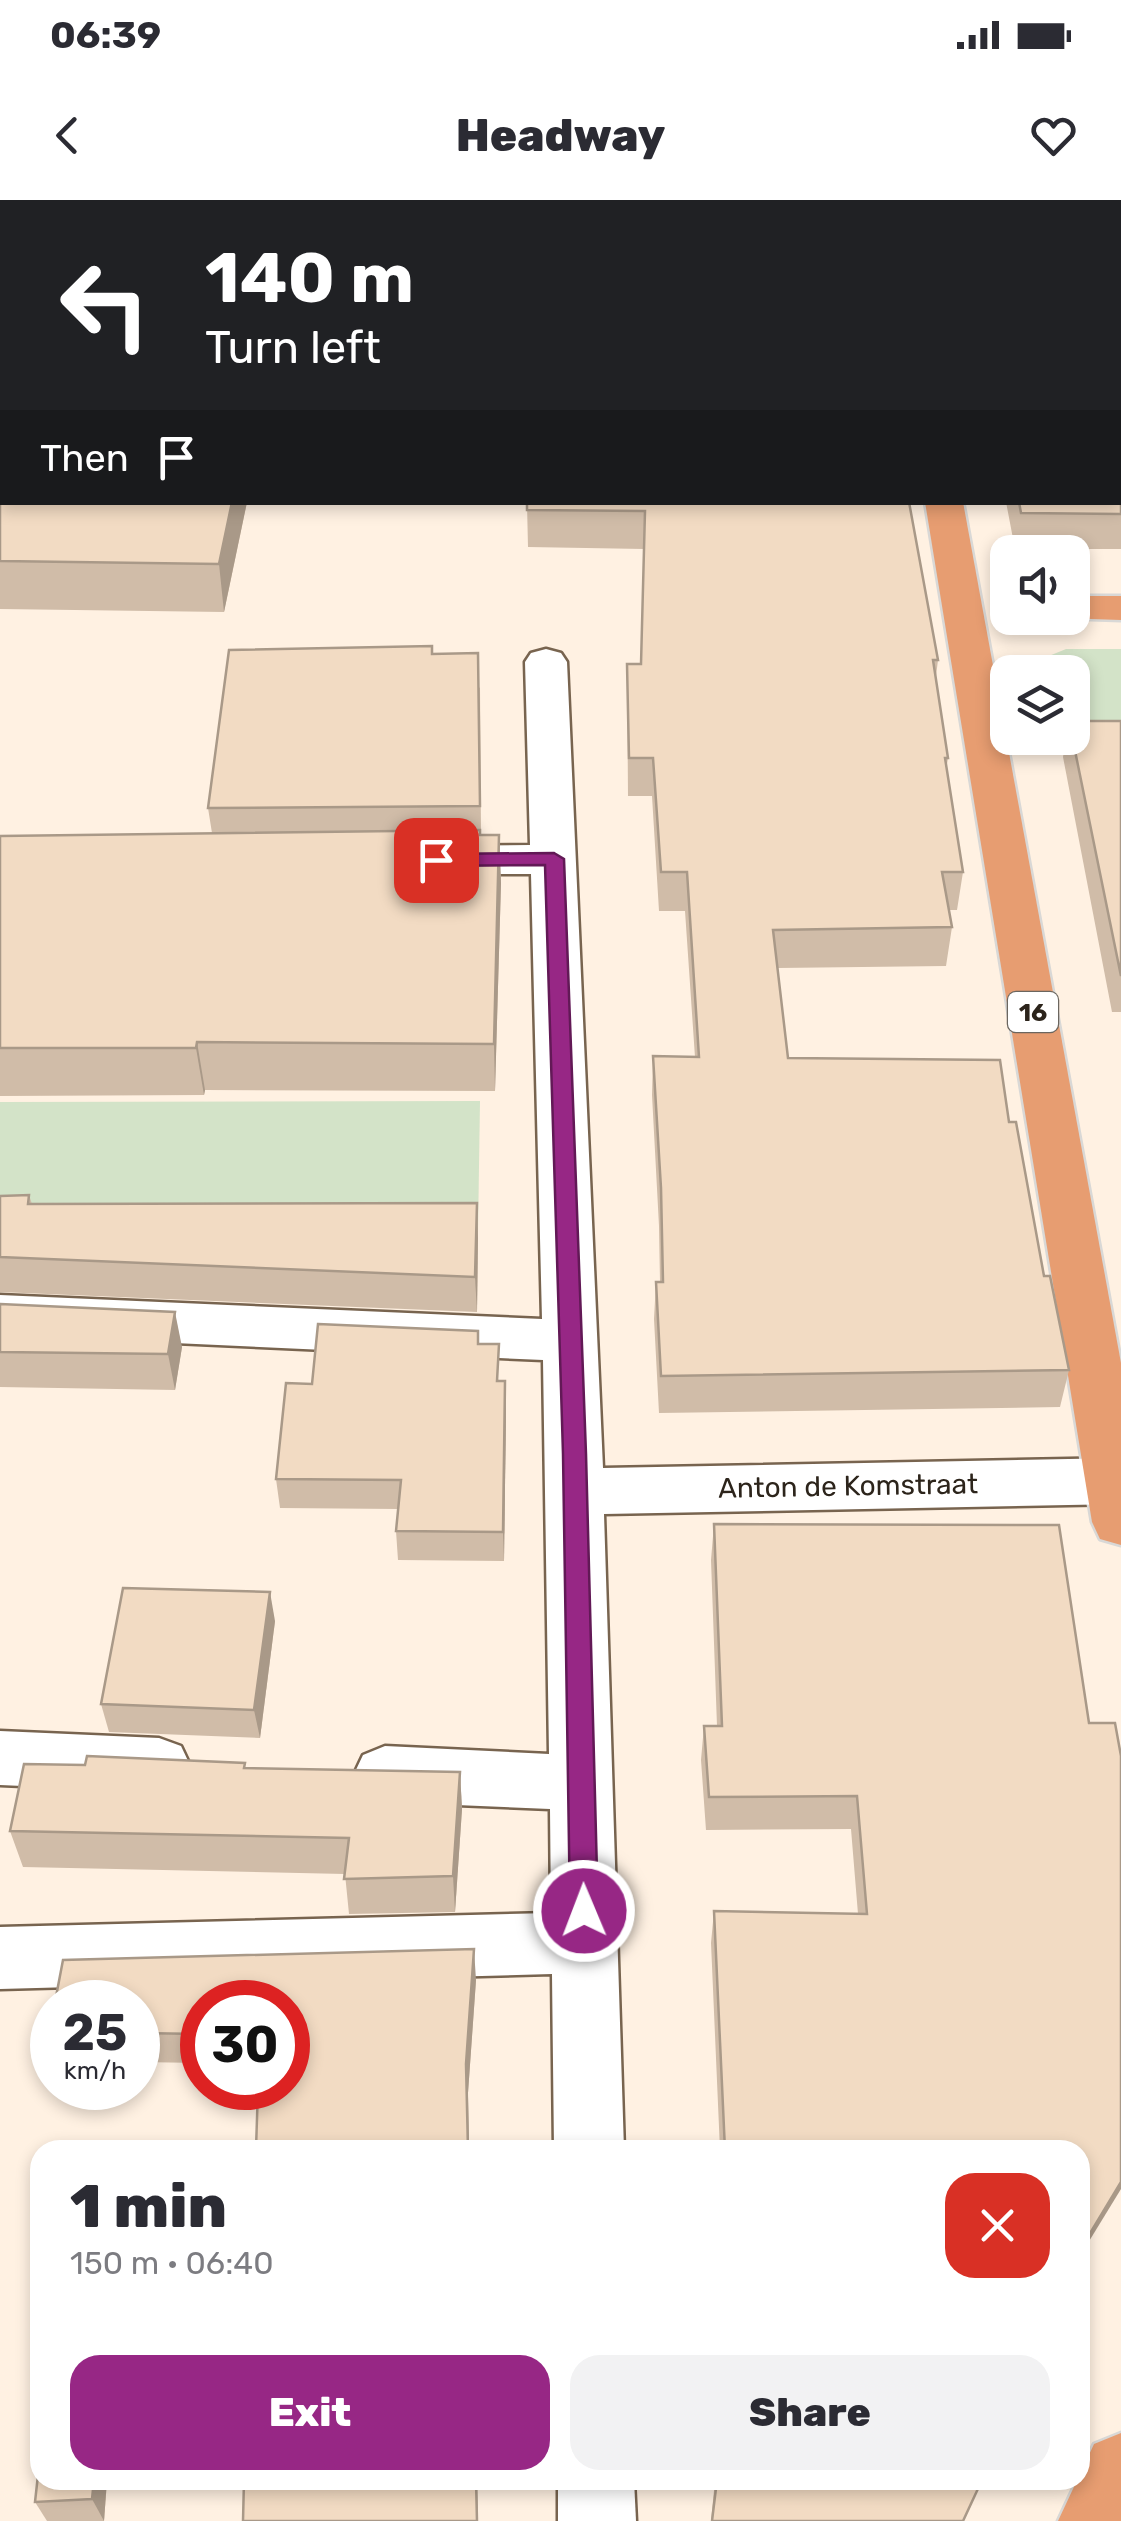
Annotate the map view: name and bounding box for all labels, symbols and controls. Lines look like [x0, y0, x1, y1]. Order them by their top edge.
text: 06:39 [50, 12, 161, 58]
icon: back [40, 108, 95, 163]
icon: heart [1026, 108, 1081, 163]
text: Headway [456, 109, 665, 162]
text: 140 m [205, 237, 414, 320]
icon: left [40, 240, 170, 370]
text: Turn left [205, 321, 381, 374]
icon: arrive [149, 430, 204, 485]
text: Then [40, 435, 129, 481]
map controls [990, 535, 1090, 755]
button: sound [990, 535, 1090, 635]
button: layers [990, 655, 1090, 755]
pin [394, 818, 479, 903]
icon: arrive [409, 833, 464, 888]
road number: 16 [1008, 992, 1058, 1032]
street label: Anton de Komstraat [718, 1467, 978, 1505]
position arrow [532, 1859, 636, 1963]
speed limit sign: 30 [180, 1980, 310, 2110]
text: 25 [63, 2003, 127, 2063]
text: km/h [64, 2056, 126, 2085]
text: 1 min [70, 2171, 227, 2242]
button: close [945, 2173, 1050, 2278]
text: 150 m · 06:40 [70, 2244, 274, 2282]
button: Exit [70, 2355, 550, 2470]
button: Share [570, 2355, 1050, 2470]

